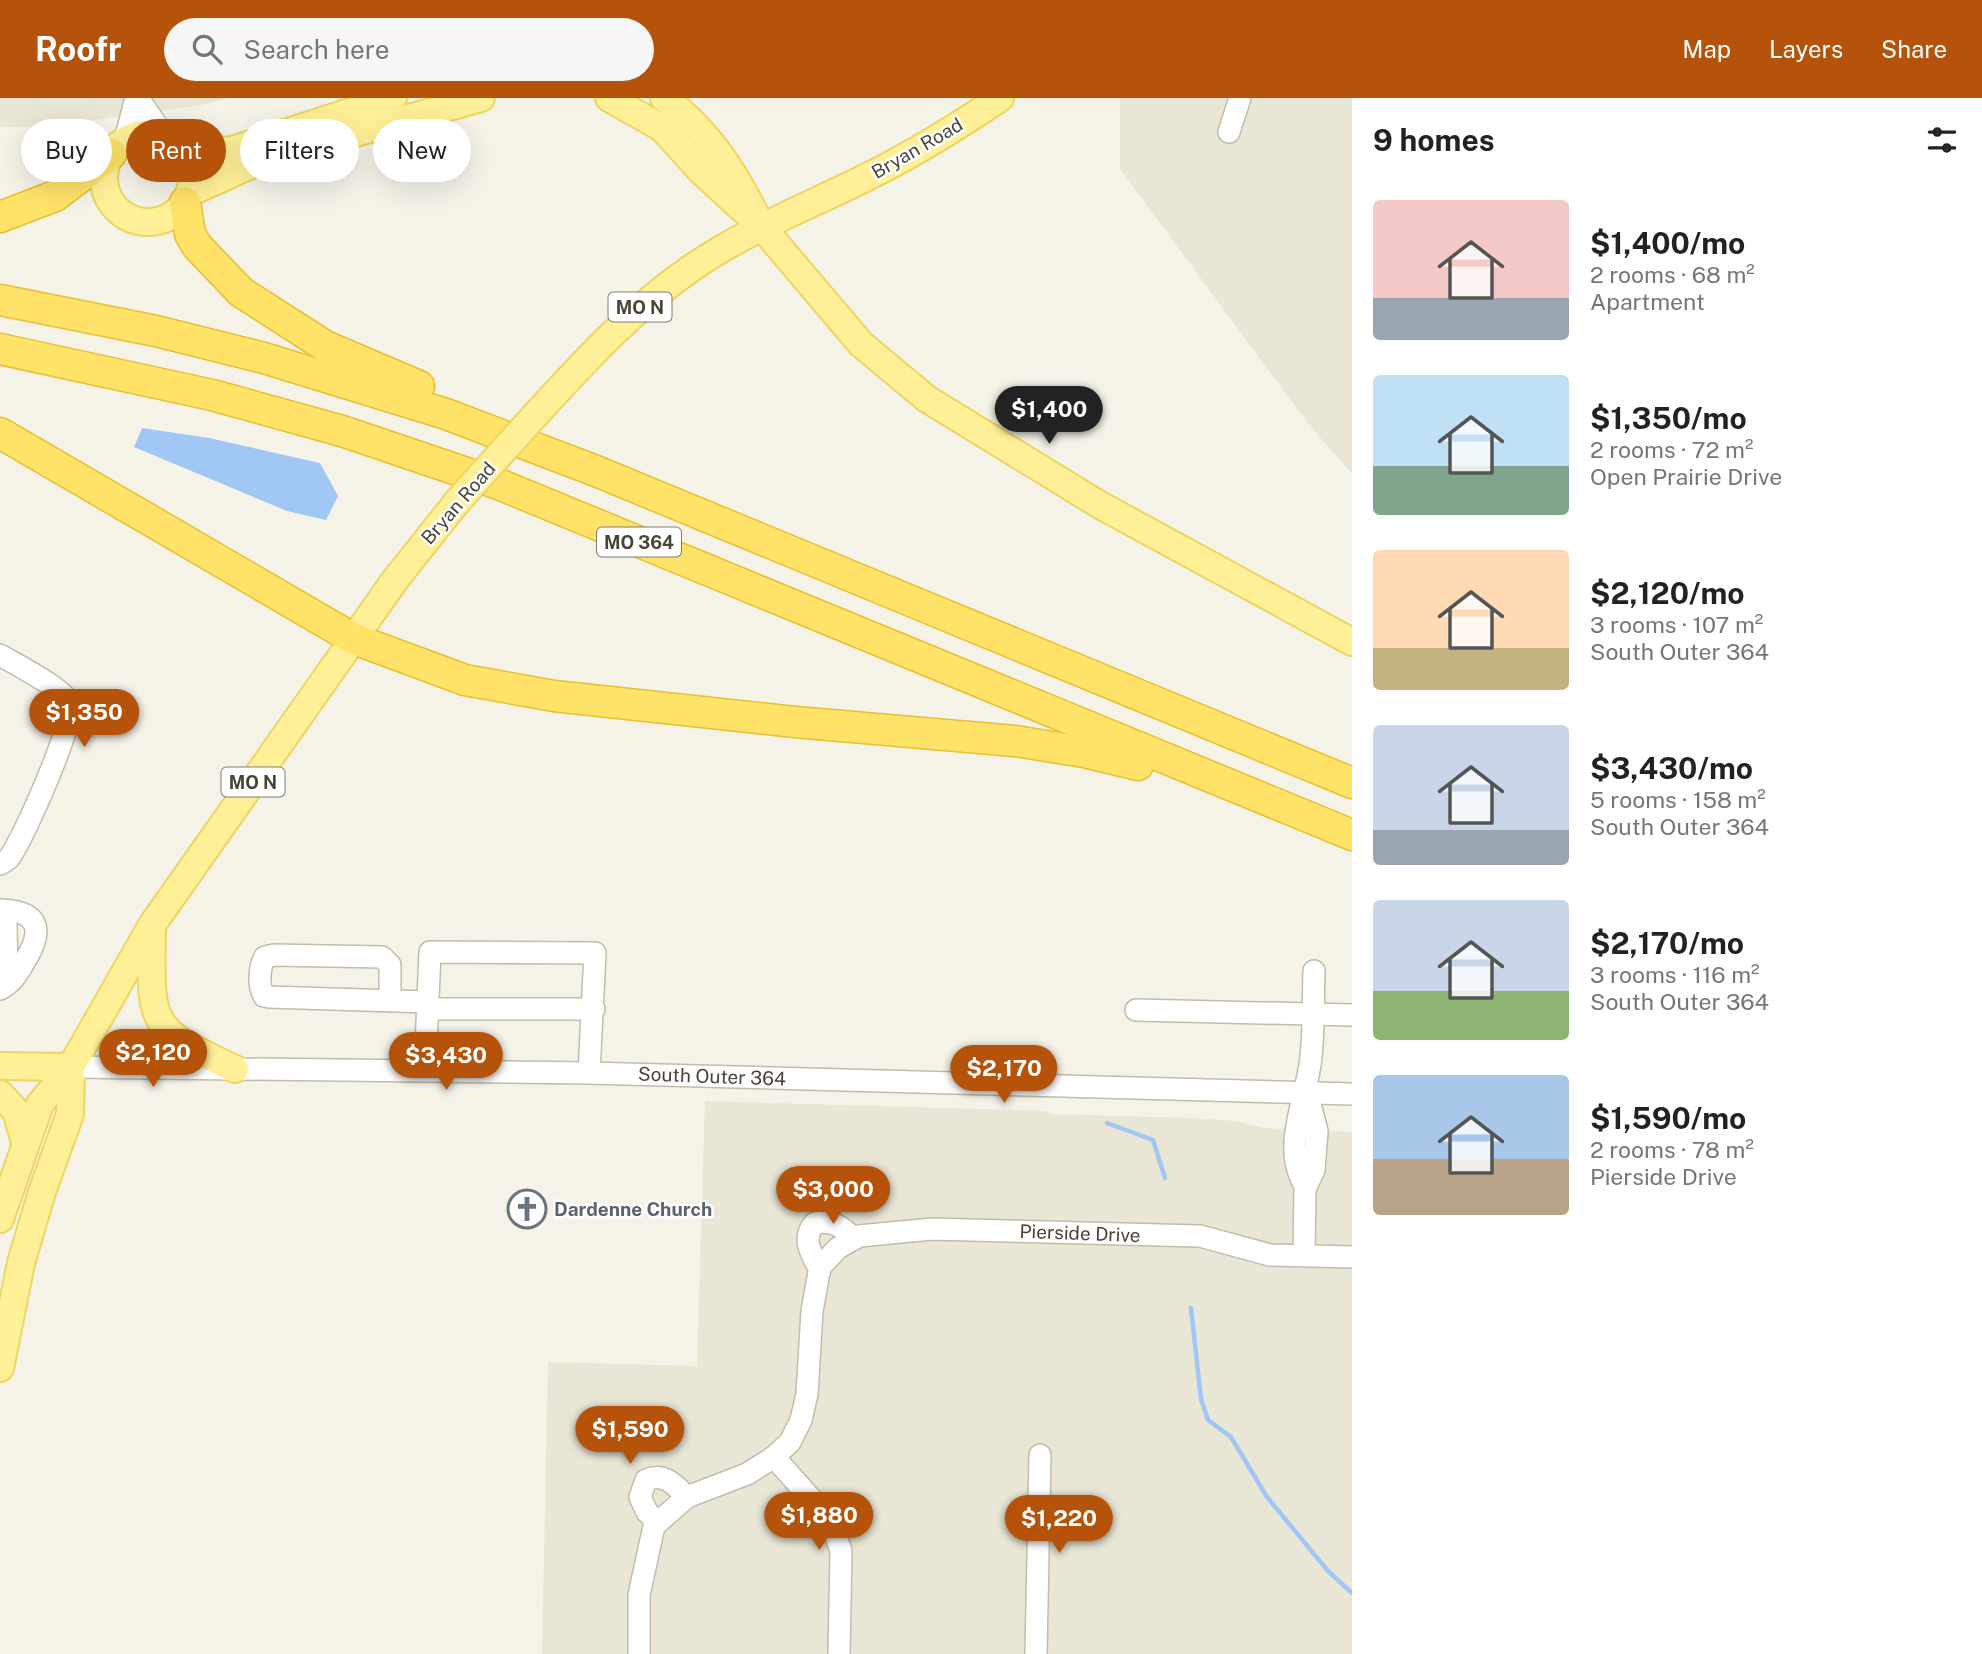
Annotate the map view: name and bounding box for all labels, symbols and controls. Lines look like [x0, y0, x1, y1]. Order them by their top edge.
search box [164, 18, 654, 81]
text: Roofr [35, 30, 122, 68]
icon: search [188, 30, 226, 68]
text: Search here [244, 34, 390, 65]
text: Map [1682, 35, 1731, 63]
text: Layers [1769, 35, 1843, 63]
text: Share [1881, 35, 1947, 63]
street label: Bryan Road [868, 113, 966, 183]
chip: Buy [21, 119, 112, 182]
chip: Rent [126, 119, 226, 182]
chip: Filters [240, 119, 359, 182]
chip: New [373, 119, 471, 182]
icon: filters [1923, 121, 1961, 159]
text: 9 homes [1373, 122, 1495, 158]
text: $1,400/mo [1590, 225, 1745, 261]
icon: home [1429, 228, 1513, 312]
text: 2 rooms · 68 m² [1590, 261, 1755, 288]
text: Apartment [1590, 288, 1705, 315]
road number: MO N [608, 292, 672, 322]
pin: $1,400 [992, 386, 1106, 446]
text: $1,400 [1011, 395, 1087, 422]
text: $1,350/mo [1590, 400, 1747, 436]
icon: home [1429, 403, 1513, 487]
text: 2 rooms · 72 m² [1590, 436, 1753, 463]
street label: Bryan Road [416, 457, 500, 549]
text: Open Prairie Drive [1590, 463, 1782, 490]
road number: MO 364 [597, 528, 681, 556]
text: $2,120/mo [1590, 575, 1745, 611]
icon: home [1429, 578, 1513, 662]
text: 3 rooms · 107 m² [1590, 611, 1763, 638]
text: South Outer 364 [1590, 638, 1769, 665]
pin: $1,350 [27, 690, 141, 749]
text: $1,350 [45, 698, 123, 725]
text: $3,430/mo [1590, 750, 1753, 786]
icon: home [1429, 753, 1513, 837]
road number: MO N [222, 768, 284, 796]
text: 5 rooms · 158 m² [1590, 786, 1766, 813]
text: South Outer 364 [1590, 813, 1769, 840]
text: $2,170/mo [1590, 925, 1744, 961]
icon: home [1429, 928, 1513, 1012]
text: 3 rooms · 116 m² [1590, 961, 1760, 988]
text: South Outer 364 [1590, 988, 1769, 1015]
pin: $2,120 [96, 1030, 210, 1089]
pin: $3,430 [389, 1032, 503, 1092]
text: $2,120 [115, 1038, 191, 1065]
text: $3,430 [405, 1041, 487, 1068]
pin: $2,170 [947, 1046, 1061, 1105]
text: $2,170 [966, 1054, 1042, 1081]
street label: South Outer 364 [638, 1062, 786, 1090]
text: $1,590/mo [1590, 1100, 1746, 1136]
icon: home [1429, 1103, 1513, 1187]
text: 2 rooms · 78 m² [1590, 1136, 1754, 1163]
text: Pierside Drive [1590, 1163, 1737, 1190]
pin: $3,000 [776, 1166, 890, 1226]
text: $3,000 [792, 1175, 874, 1202]
church icon: Dardenne Church [506, 1188, 548, 1230]
place label: Dardenne Church [554, 1198, 712, 1220]
street label: Pierside Drive [1019, 1220, 1141, 1246]
pin: $1,590 [573, 1406, 687, 1466]
text: $1,590 [591, 1415, 669, 1442]
pin: $1,880 [762, 1492, 876, 1552]
pin: $1,220 [1002, 1496, 1116, 1555]
text: $1,880 [780, 1501, 858, 1528]
text: $1,220 [1021, 1504, 1097, 1531]

